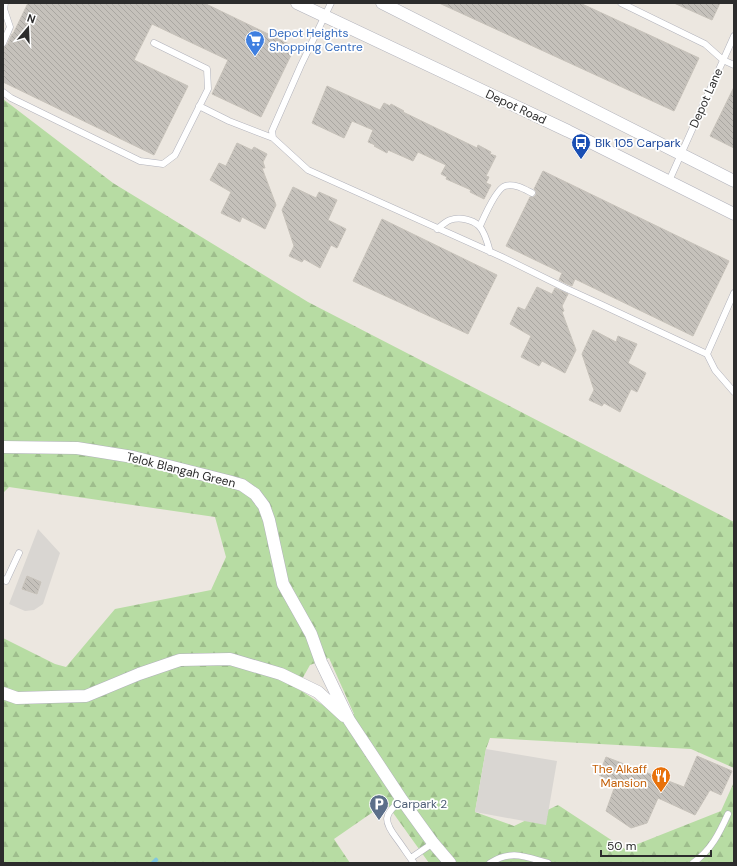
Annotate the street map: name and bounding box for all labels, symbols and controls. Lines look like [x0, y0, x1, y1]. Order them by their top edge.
north arrow [8, 8, 48, 48]
text: N [25, 11, 37, 26]
place label: Depot Heights Shopping Centre [269, 25, 363, 55]
supermarket icon: Depot Heights Shopping Centre [244, 29, 266, 57]
street label: Depot Lane [686, 65, 726, 130]
street label: Depot Road [483, 86, 549, 128]
bus stop icon: Blk 105 Carpark [570, 132, 592, 160]
place label: Blk 105 Carpark [595, 135, 681, 151]
street label: Telok Blangah Green [125, 449, 237, 491]
place label: The Alkaff Mansion [592, 761, 647, 791]
restaurant icon: The Alkaff Mansion [650, 765, 672, 793]
parking icon: Carpark 2 [368, 793, 390, 821]
place label: Carpark 2 [393, 796, 447, 812]
scale bar [601, 832, 711, 858]
text: 50 m [607, 838, 636, 854]

